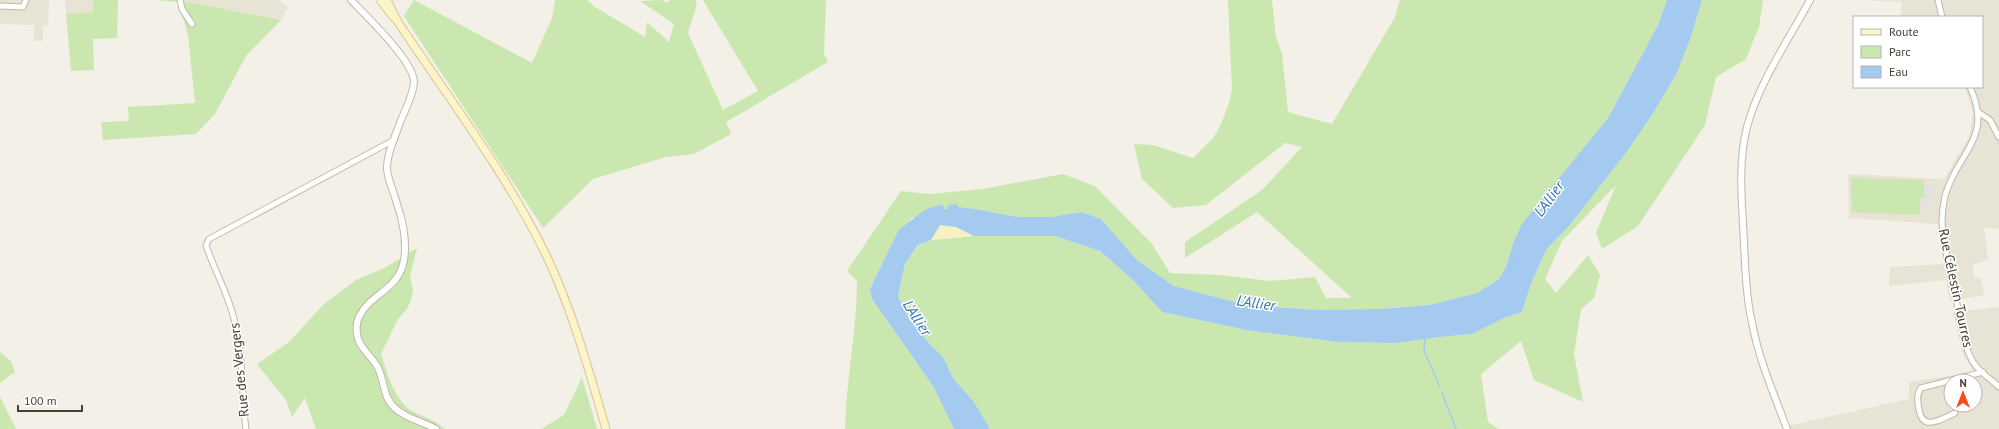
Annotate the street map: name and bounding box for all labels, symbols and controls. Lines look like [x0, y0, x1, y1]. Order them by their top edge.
legend [1853, 16, 1983, 88]
text: Route [1889, 24, 1919, 39]
text: Parc [1889, 44, 1911, 59]
text: Eau [1889, 64, 1908, 79]
water label: L'Allier [1529, 176, 1568, 220]
street label: Rue Célestin Tourres [1935, 227, 1977, 349]
water label: L'Allier [1235, 290, 1278, 315]
water label: L'Allier [899, 296, 937, 340]
street label: Rue des Vergers [225, 322, 253, 418]
north arrow [1943, 373, 1983, 413]
text: N [1959, 376, 1967, 390]
scale bar [18, 387, 82, 413]
text: 100 m [24, 393, 57, 408]

